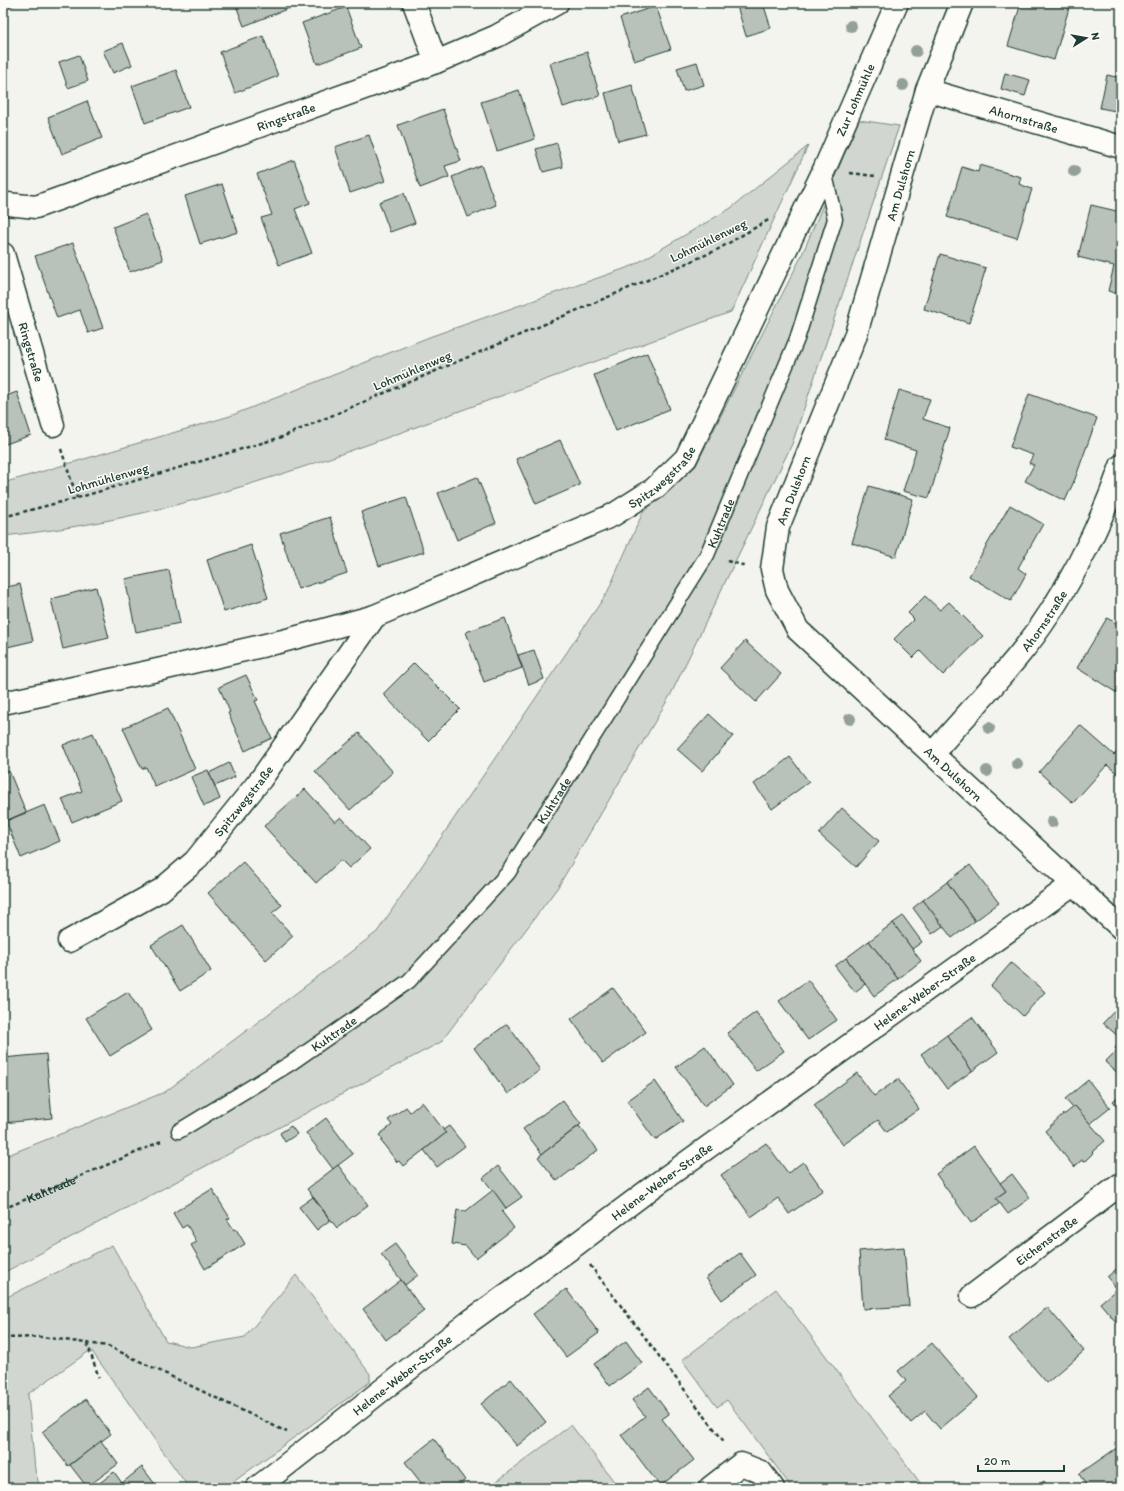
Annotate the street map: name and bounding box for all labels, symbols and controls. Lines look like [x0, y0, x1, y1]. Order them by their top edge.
north arrow [1066, 18, 1106, 58]
text: N [1088, 31, 1102, 41]
street label: Zur Lohmühle [833, 61, 878, 138]
street label: Ringstraße [255, 99, 318, 134]
street label: Ahornstraße [988, 102, 1060, 136]
street label: Am Dulshorn [883, 147, 918, 222]
street label: Lohmühlenweg [667, 215, 749, 265]
street label: Ringstraße [15, 320, 47, 384]
street label: Lohmühlenweg [371, 347, 454, 394]
street label: Spitzwegstraße [625, 444, 699, 512]
street label: Am Dulshorn [773, 453, 814, 527]
street label: Lohmühlenweg [66, 460, 151, 497]
street label: Kuhtrade [704, 496, 738, 550]
street label: Ahornstraße [1018, 587, 1070, 654]
street label: Am Dulshorn [921, 744, 986, 805]
street label: Spitzwegstraße [211, 763, 276, 840]
street label: Kuhtrade [534, 774, 574, 827]
street label: Helene-Weber-Straße [871, 950, 978, 1033]
street label: Kuhtrade [308, 1013, 360, 1055]
street label: Helene-Weber-Straße [608, 1139, 716, 1224]
street label: Kuhtrade [24, 1172, 78, 1206]
street label: Eichenstraße [1013, 1212, 1081, 1269]
street label: Helene-Weber-Straße [349, 1331, 455, 1418]
scale bar [978, 1447, 1064, 1473]
text: 20 m [984, 1454, 1011, 1468]

